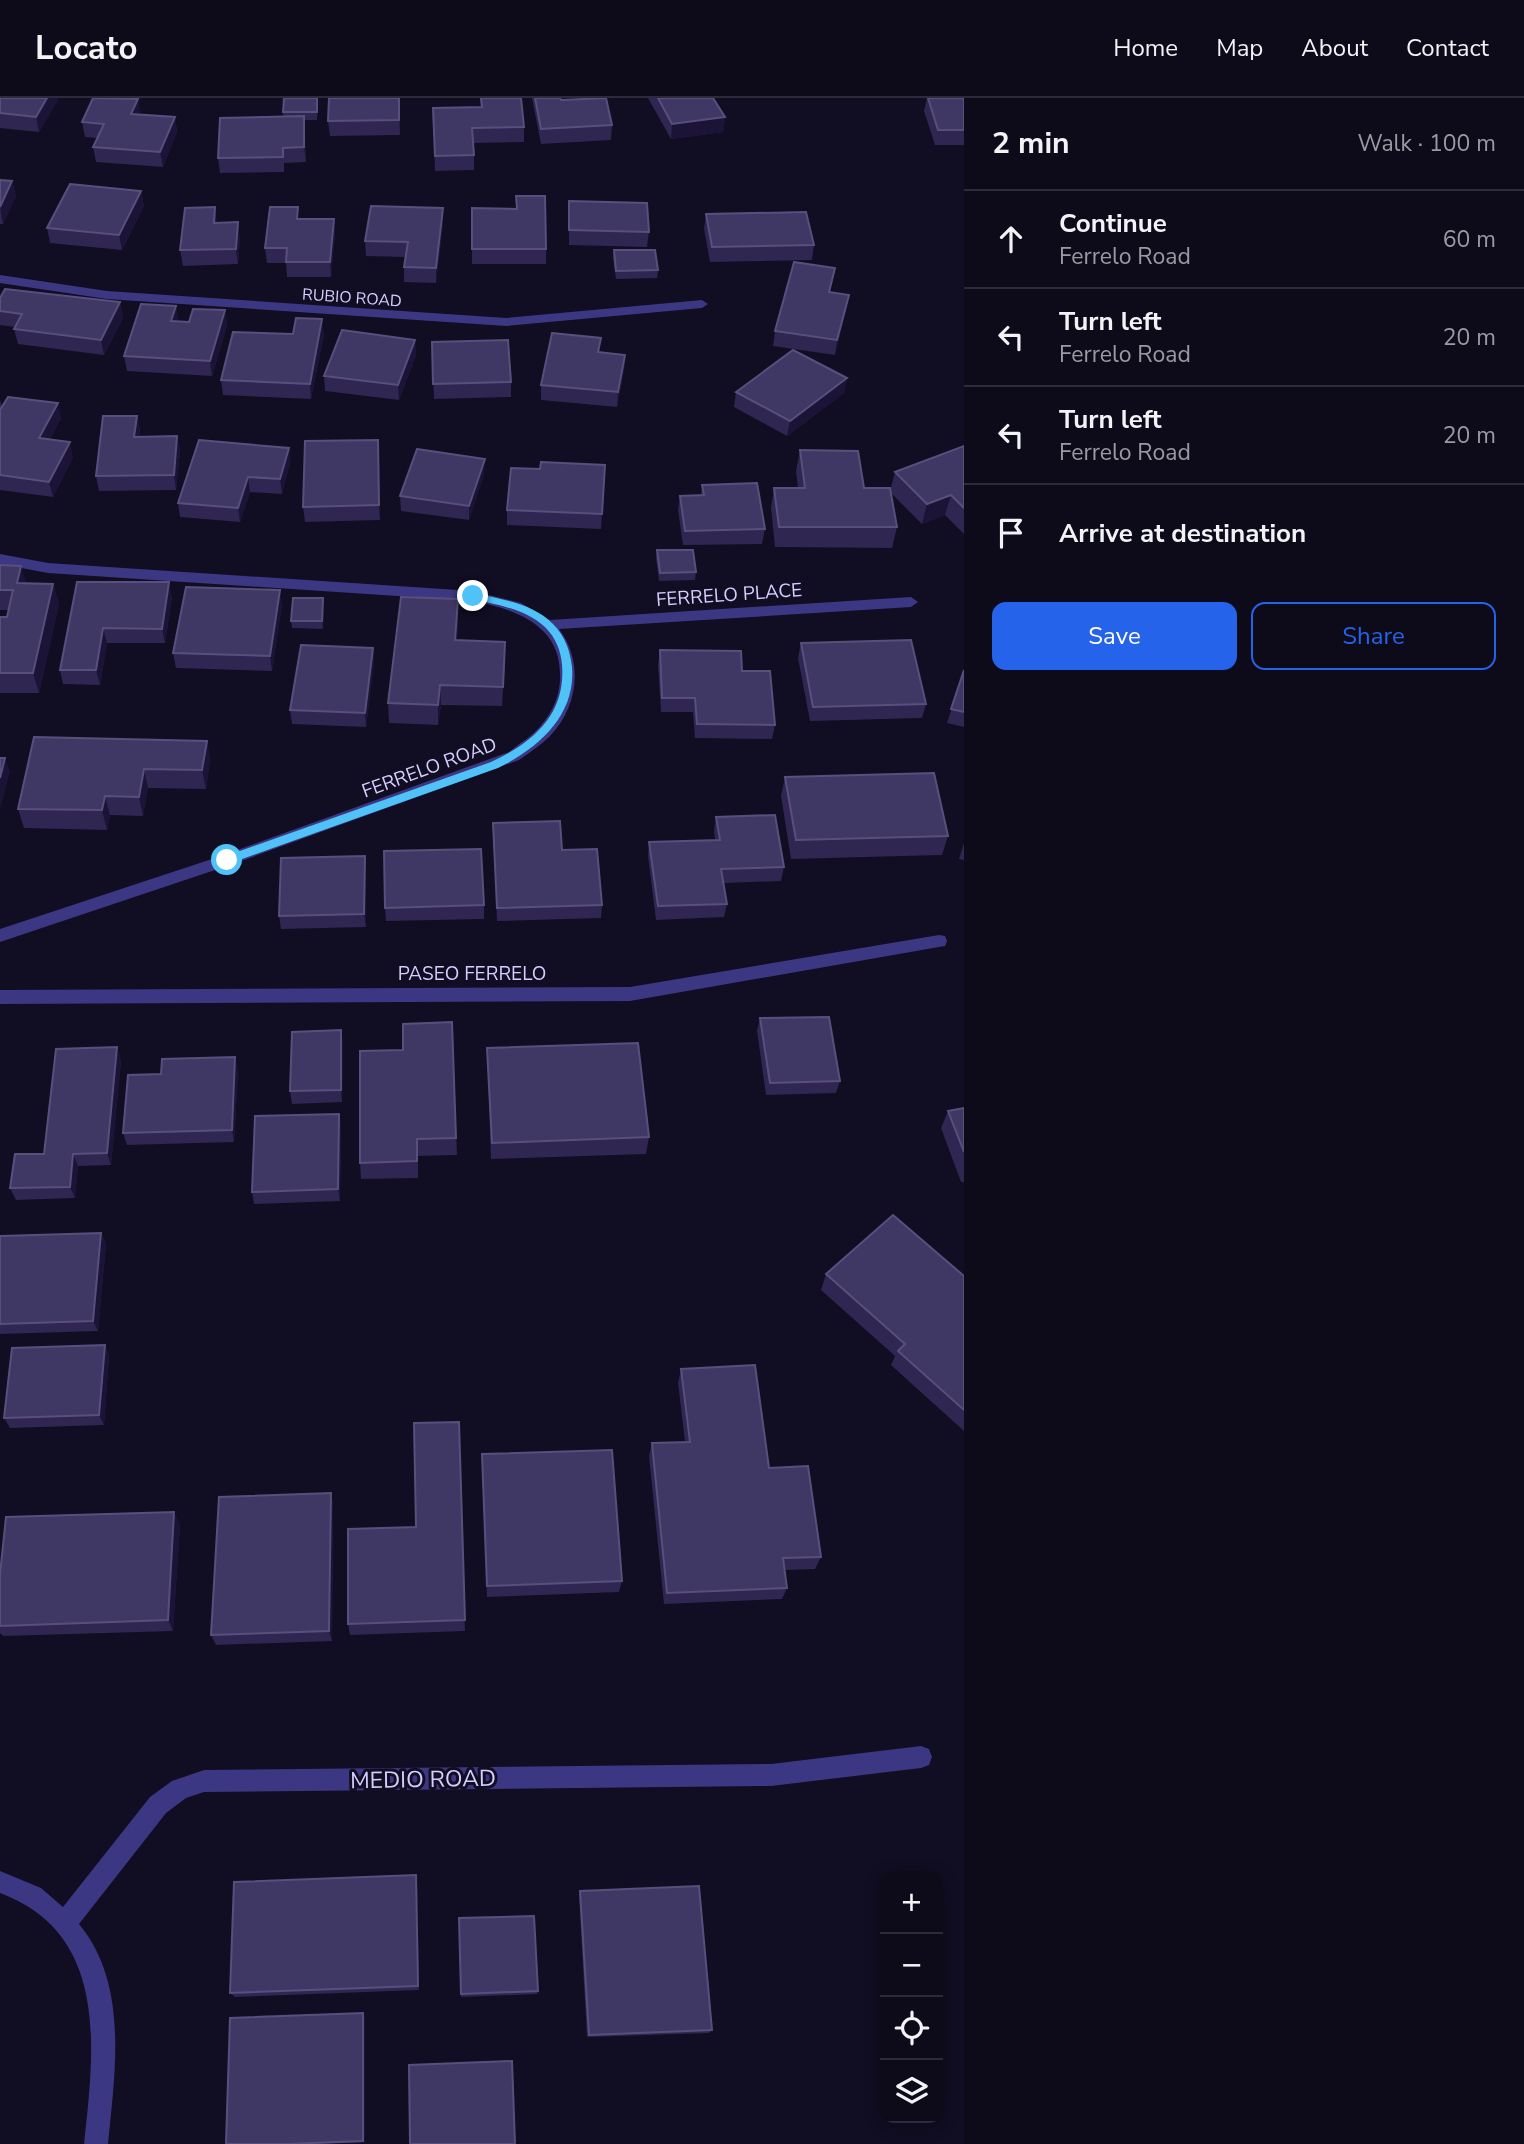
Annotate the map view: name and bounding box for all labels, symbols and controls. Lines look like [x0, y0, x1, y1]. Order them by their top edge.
text: Locato [35, 26, 137, 71]
text: Home [1113, 32, 1178, 64]
text: Map [1216, 32, 1263, 64]
text: About [1301, 32, 1368, 64]
text: Contact [1406, 32, 1489, 64]
text: 2 min [992, 123, 1070, 164]
text: Walk · 100 m [1357, 128, 1496, 159]
text: Continue [1059, 206, 1167, 241]
icon: ahead [992, 220, 1030, 258]
text: 60 m [1443, 224, 1496, 255]
text: Ferrelo Road [1059, 241, 1191, 272]
street label: RUBIO ROAD [301, 284, 403, 312]
text: Turn left [1059, 304, 1162, 339]
icon: left [992, 318, 1030, 356]
text: 20 m [1443, 322, 1496, 353]
text: Ferrelo Road [1059, 339, 1191, 370]
text: Turn left [1059, 402, 1162, 437]
icon: left [992, 416, 1030, 454]
text: 20 m [1443, 420, 1496, 451]
text: Ferrelo Road [1059, 437, 1191, 468]
icon: arrive [992, 514, 1030, 552]
text: Arrive at destination [1059, 516, 1306, 551]
street label: FERRELO PLACE [655, 577, 803, 613]
route end [457, 580, 488, 611]
button: Save [992, 602, 1237, 670]
button: Share [1251, 602, 1496, 670]
street label: FERRELO ROAD [358, 731, 500, 804]
route start [211, 844, 242, 875]
street label: PASEO FERRELO [398, 961, 546, 987]
street label: MEDIO ROAD [350, 1763, 496, 1796]
map controls [880, 1871, 943, 2123]
button: + [880, 1871, 943, 1934]
button: − [880, 1934, 943, 1997]
button: locate [880, 1997, 943, 2060]
button: layers [880, 2060, 943, 2123]

